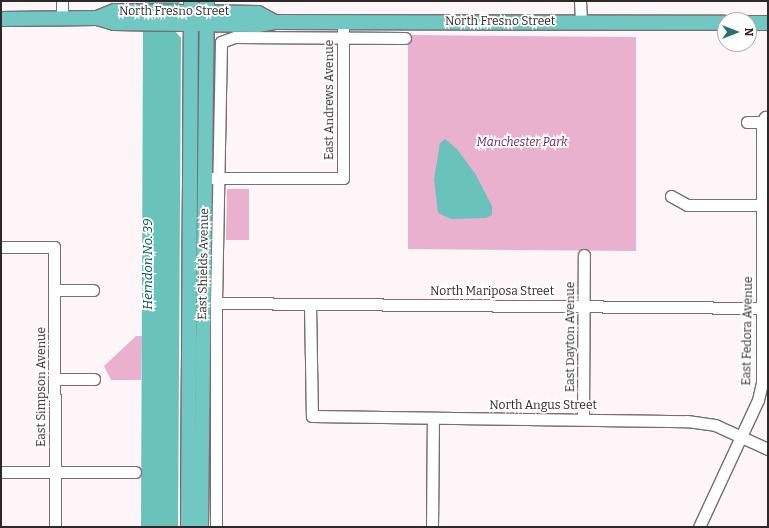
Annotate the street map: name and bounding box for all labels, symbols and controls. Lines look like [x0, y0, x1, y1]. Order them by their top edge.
street label: North Fresno Street [119, 5, 229, 19]
north arrow [717, 12, 757, 52]
street label: North Fresno Street [445, 15, 555, 29]
text: N [742, 28, 755, 36]
street label: East Andrews Avenue [323, 40, 337, 160]
park label: Manchester Park [476, 136, 568, 150]
street label: East Shields Avenue [196, 208, 212, 320]
water label: Herndon No. 39 [140, 218, 156, 310]
street label: East Fedora Avenue [740, 276, 756, 386]
street label: East Dayton Avenue [564, 282, 578, 392]
street label: North Mariposa Street [430, 285, 554, 299]
street label: East Simpson Avenue [35, 327, 49, 447]
street label: North Angus Street [489, 399, 597, 413]

